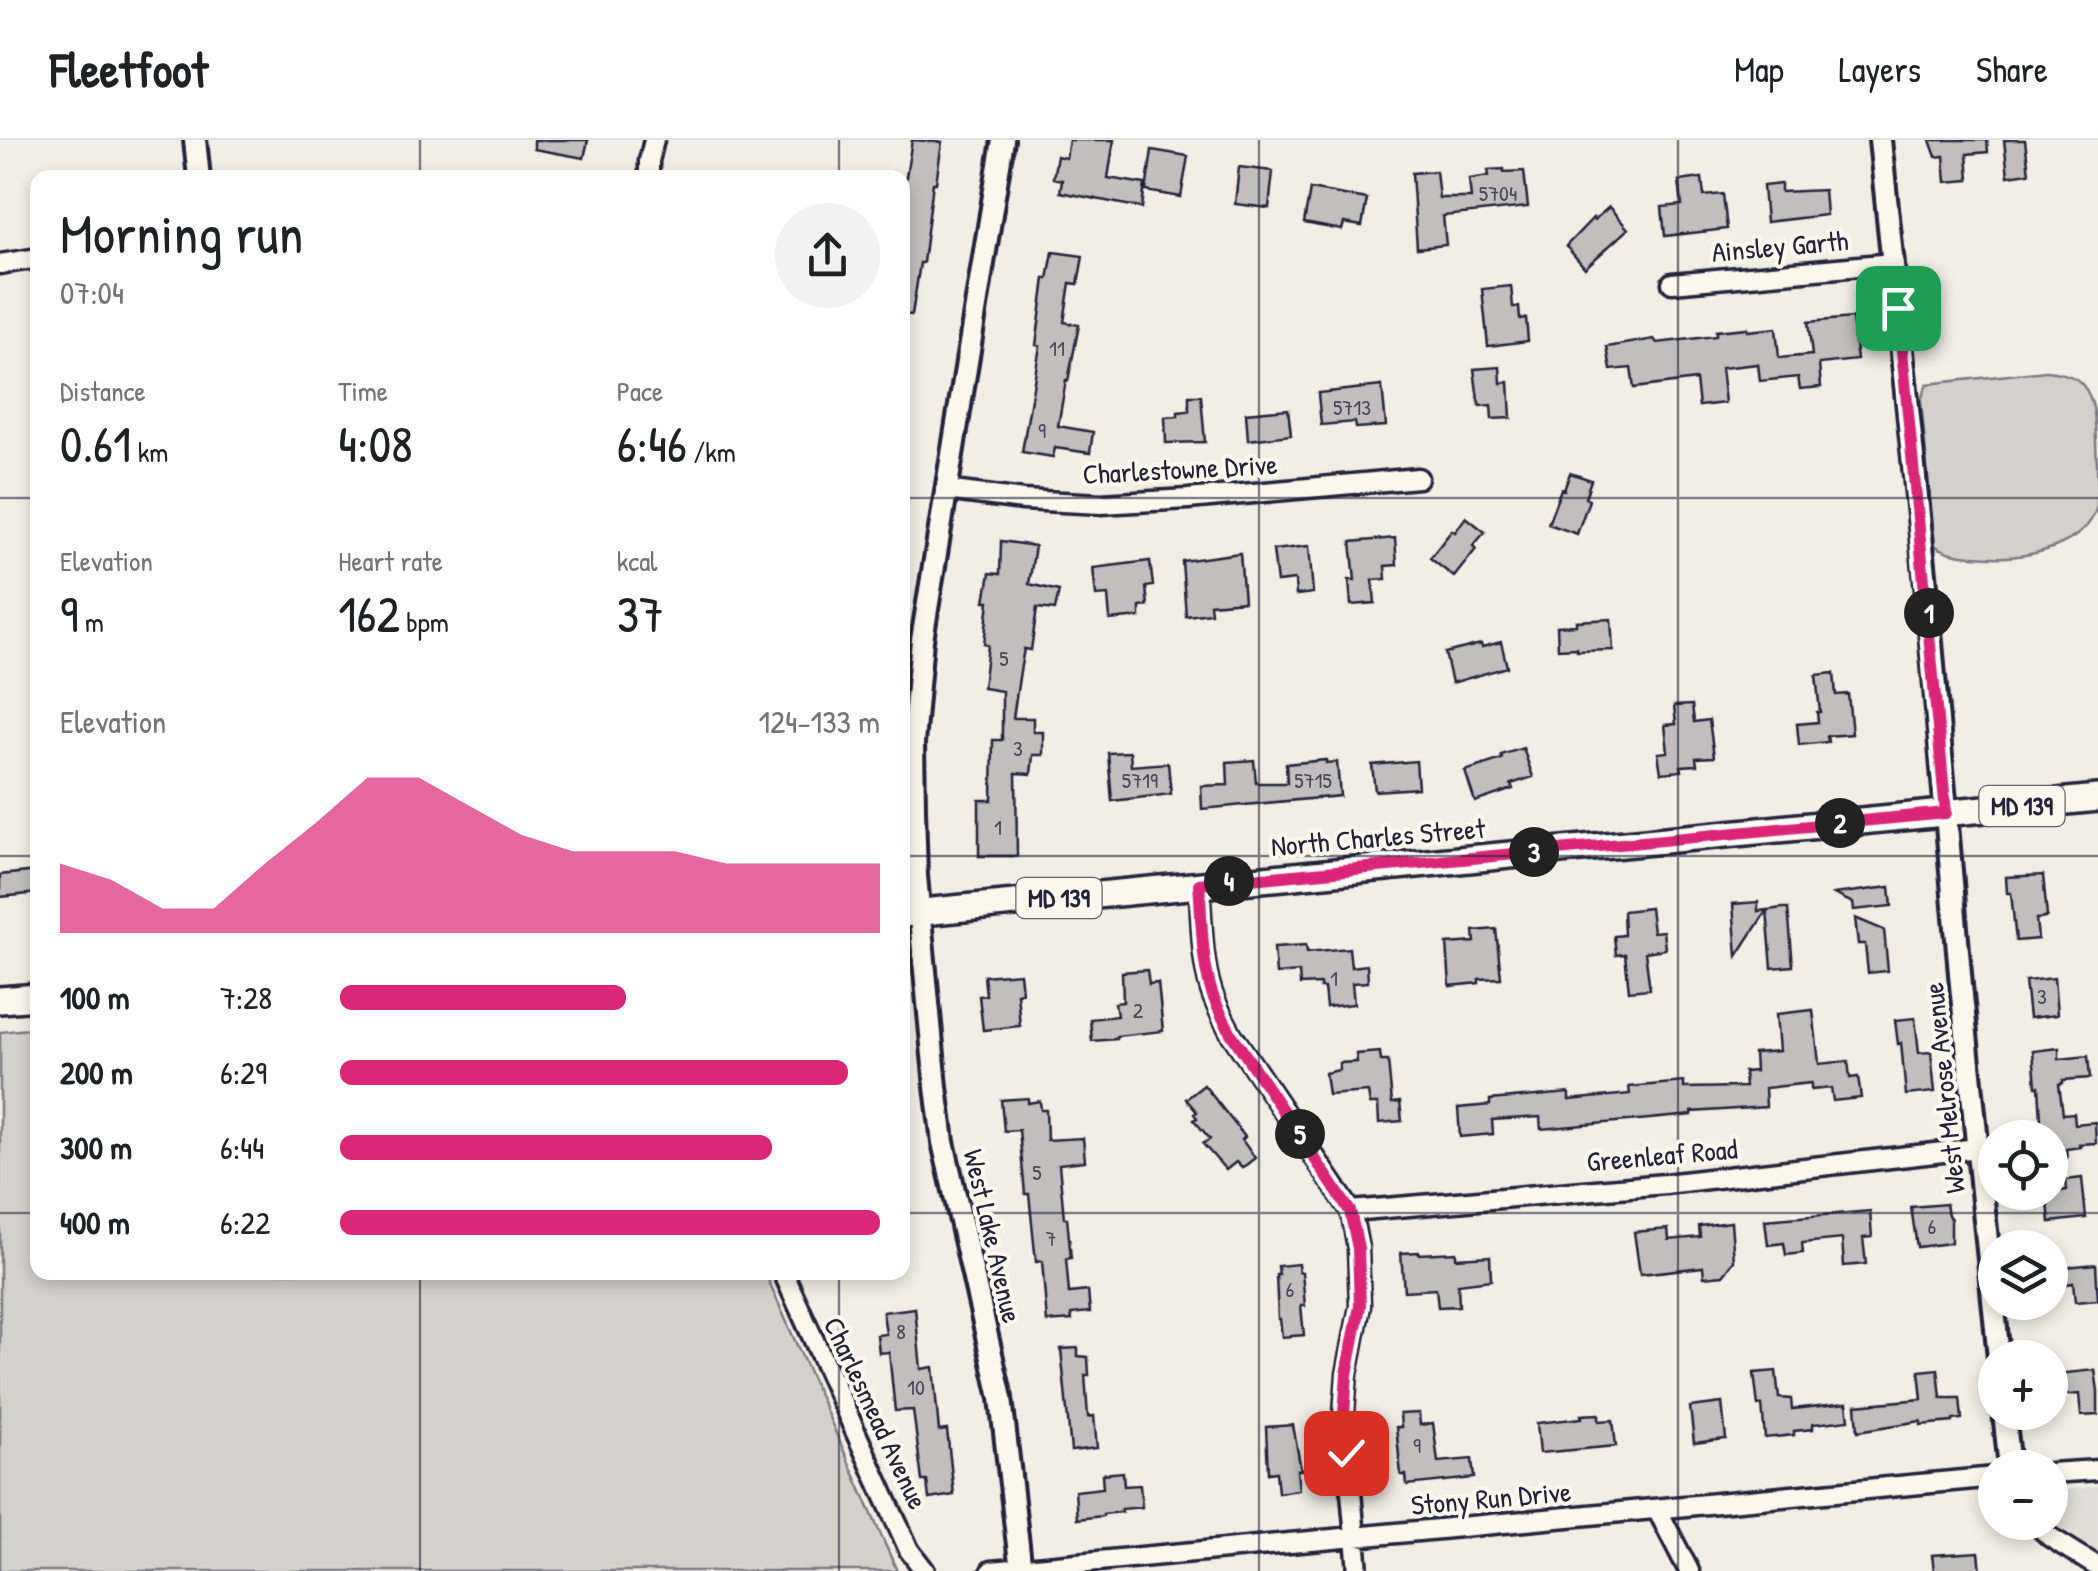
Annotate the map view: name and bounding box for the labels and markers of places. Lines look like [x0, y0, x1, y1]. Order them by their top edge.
pin [1856, 266, 1941, 351]
pin: 1 [1904, 588, 1954, 638]
pin: 2 [1815, 798, 1865, 848]
pin: 3 [1509, 827, 1559, 877]
pin: 4 [1204, 856, 1254, 906]
pin: 5 [1275, 1109, 1325, 1159]
pin [1304, 1411, 1389, 1496]

